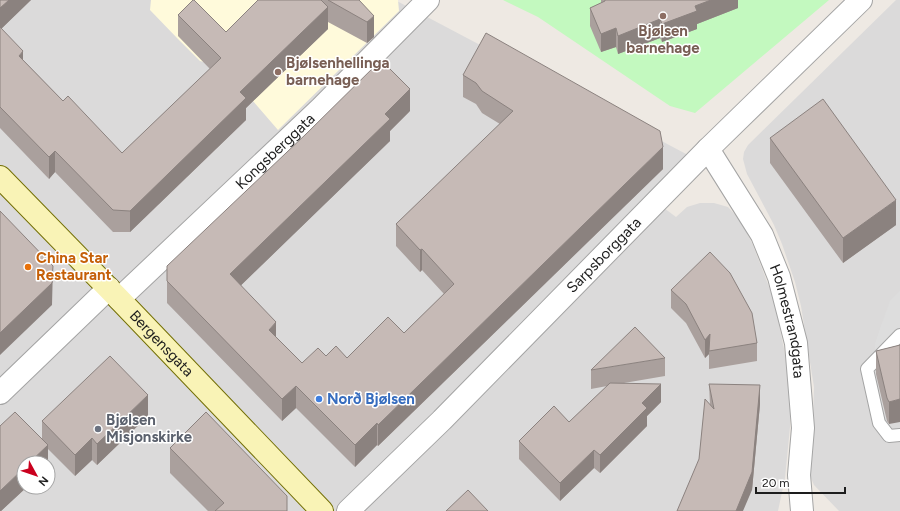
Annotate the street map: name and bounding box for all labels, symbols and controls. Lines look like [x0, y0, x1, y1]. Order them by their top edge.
marker: Bjølsen barnehage [658, 11, 668, 21]
place label: Bjølsen barnehage [626, 22, 700, 57]
place label: Bjølsenhellinga barnehage [286, 54, 389, 89]
marker: Bjølsenhellinga barnehage [273, 67, 283, 77]
street label: Kongsberggata [232, 110, 319, 193]
street label: Sarpsborggata [563, 213, 645, 297]
place label: China Star Restaurant [36, 249, 112, 284]
street label: Holmestrandgata [766, 261, 808, 379]
marker: China Star Restaurant [23, 262, 33, 272]
street label: Bergensgata [126, 307, 197, 380]
place label: Norð Bjølsen [327, 390, 415, 408]
marker: Norð Bjølsen [314, 394, 324, 404]
place label: Bjølsen Misjonskirke [106, 411, 193, 446]
marker: Bjølsen Misjonskirke [93, 424, 103, 434]
north arrow [16, 455, 56, 495]
scale bar [756, 469, 845, 495]
text: N [36, 474, 51, 489]
text: 20 m [762, 476, 790, 490]

